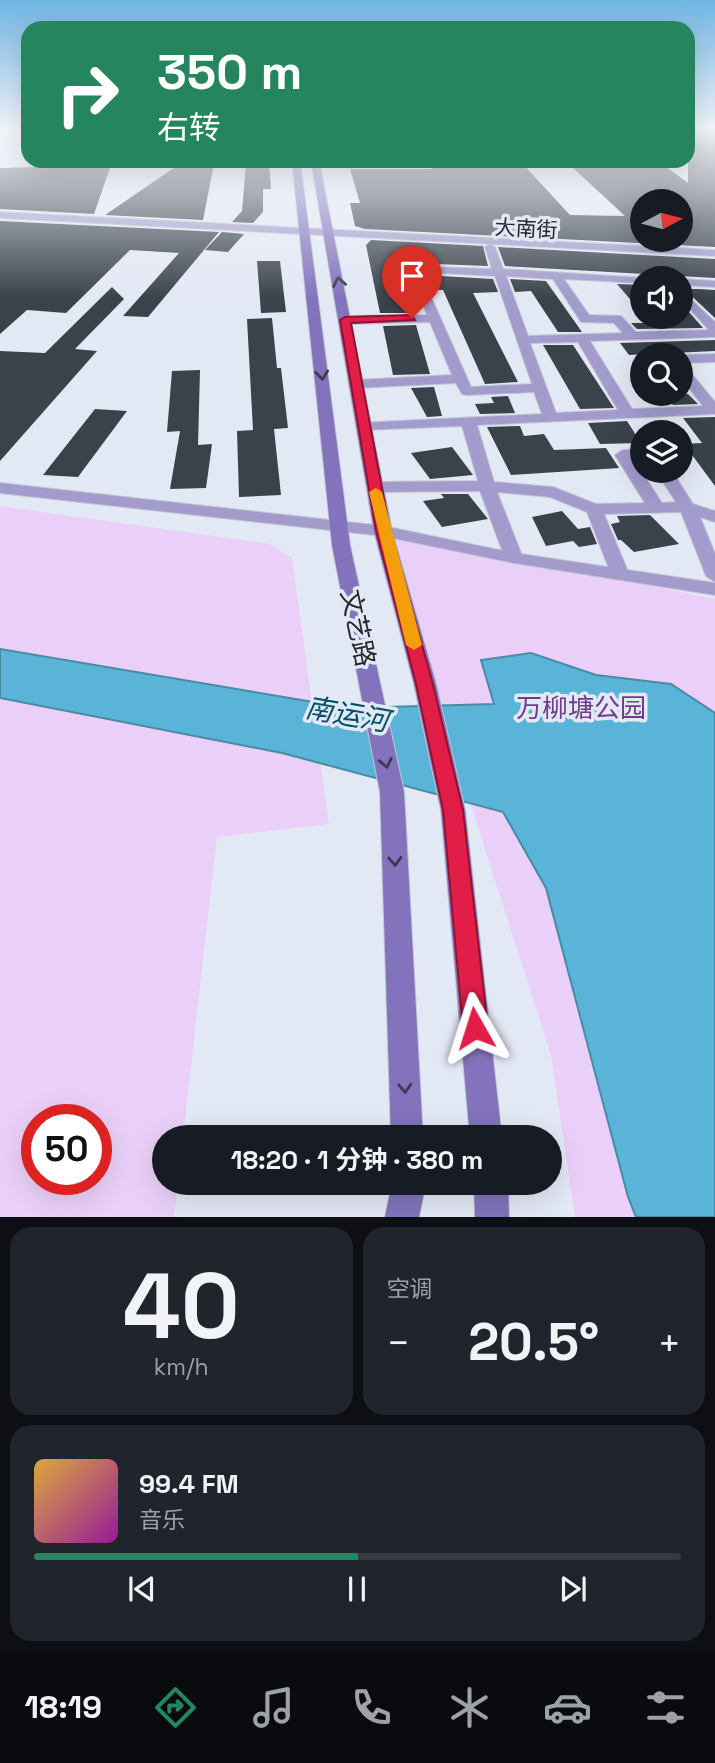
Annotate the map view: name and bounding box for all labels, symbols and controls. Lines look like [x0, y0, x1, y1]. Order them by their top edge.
text: 350 m [157, 41, 302, 103]
icon: right [42, 49, 133, 140]
text: 右转 [157, 108, 221, 148]
north arrow [630, 189, 693, 252]
map controls [630, 189, 693, 483]
street label: 大南街 [494, 213, 558, 244]
pin [382, 246, 442, 318]
icon: arrive [393, 257, 431, 295]
button: sound [630, 266, 693, 329]
one-way arrow [332, 276, 347, 288]
button: search [630, 343, 693, 406]
one-way arrow [314, 369, 329, 380]
button: layers [630, 420, 693, 483]
street label: 文艺路 [333, 586, 383, 670]
water label: 南运河 [303, 689, 396, 740]
park label: 万柳塘公园 [516, 691, 646, 725]
one-way arrow [377, 757, 392, 769]
one-way arrow [388, 855, 403, 866]
position arrow [438, 991, 512, 1065]
one-way arrow [398, 1083, 413, 1094]
speed limit sign: 50 [21, 1104, 112, 1195]
text: 18:20 · 1 分钟 · 380 m [231, 1143, 483, 1177]
text: 40 [123, 1248, 240, 1365]
text: 空调 [387, 1274, 433, 1304]
text: 20.5° [468, 1309, 599, 1375]
text: − [387, 1319, 410, 1367]
text: + [657, 1319, 681, 1367]
text: km/h [154, 1352, 209, 1382]
text: 99.4 FM [139, 1467, 239, 1501]
text: 音乐 [139, 1505, 185, 1535]
icon: previous [123, 1570, 161, 1608]
icon: pause [338, 1570, 376, 1608]
icon: next [554, 1570, 592, 1608]
icon: directions [151, 1683, 200, 1732]
icon: music [249, 1683, 298, 1732]
icon: phone [347, 1683, 396, 1732]
icon: climate [445, 1683, 494, 1732]
icon: car [543, 1683, 592, 1732]
icon: filters [641, 1683, 690, 1732]
text: 18:19 [25, 1687, 102, 1727]

